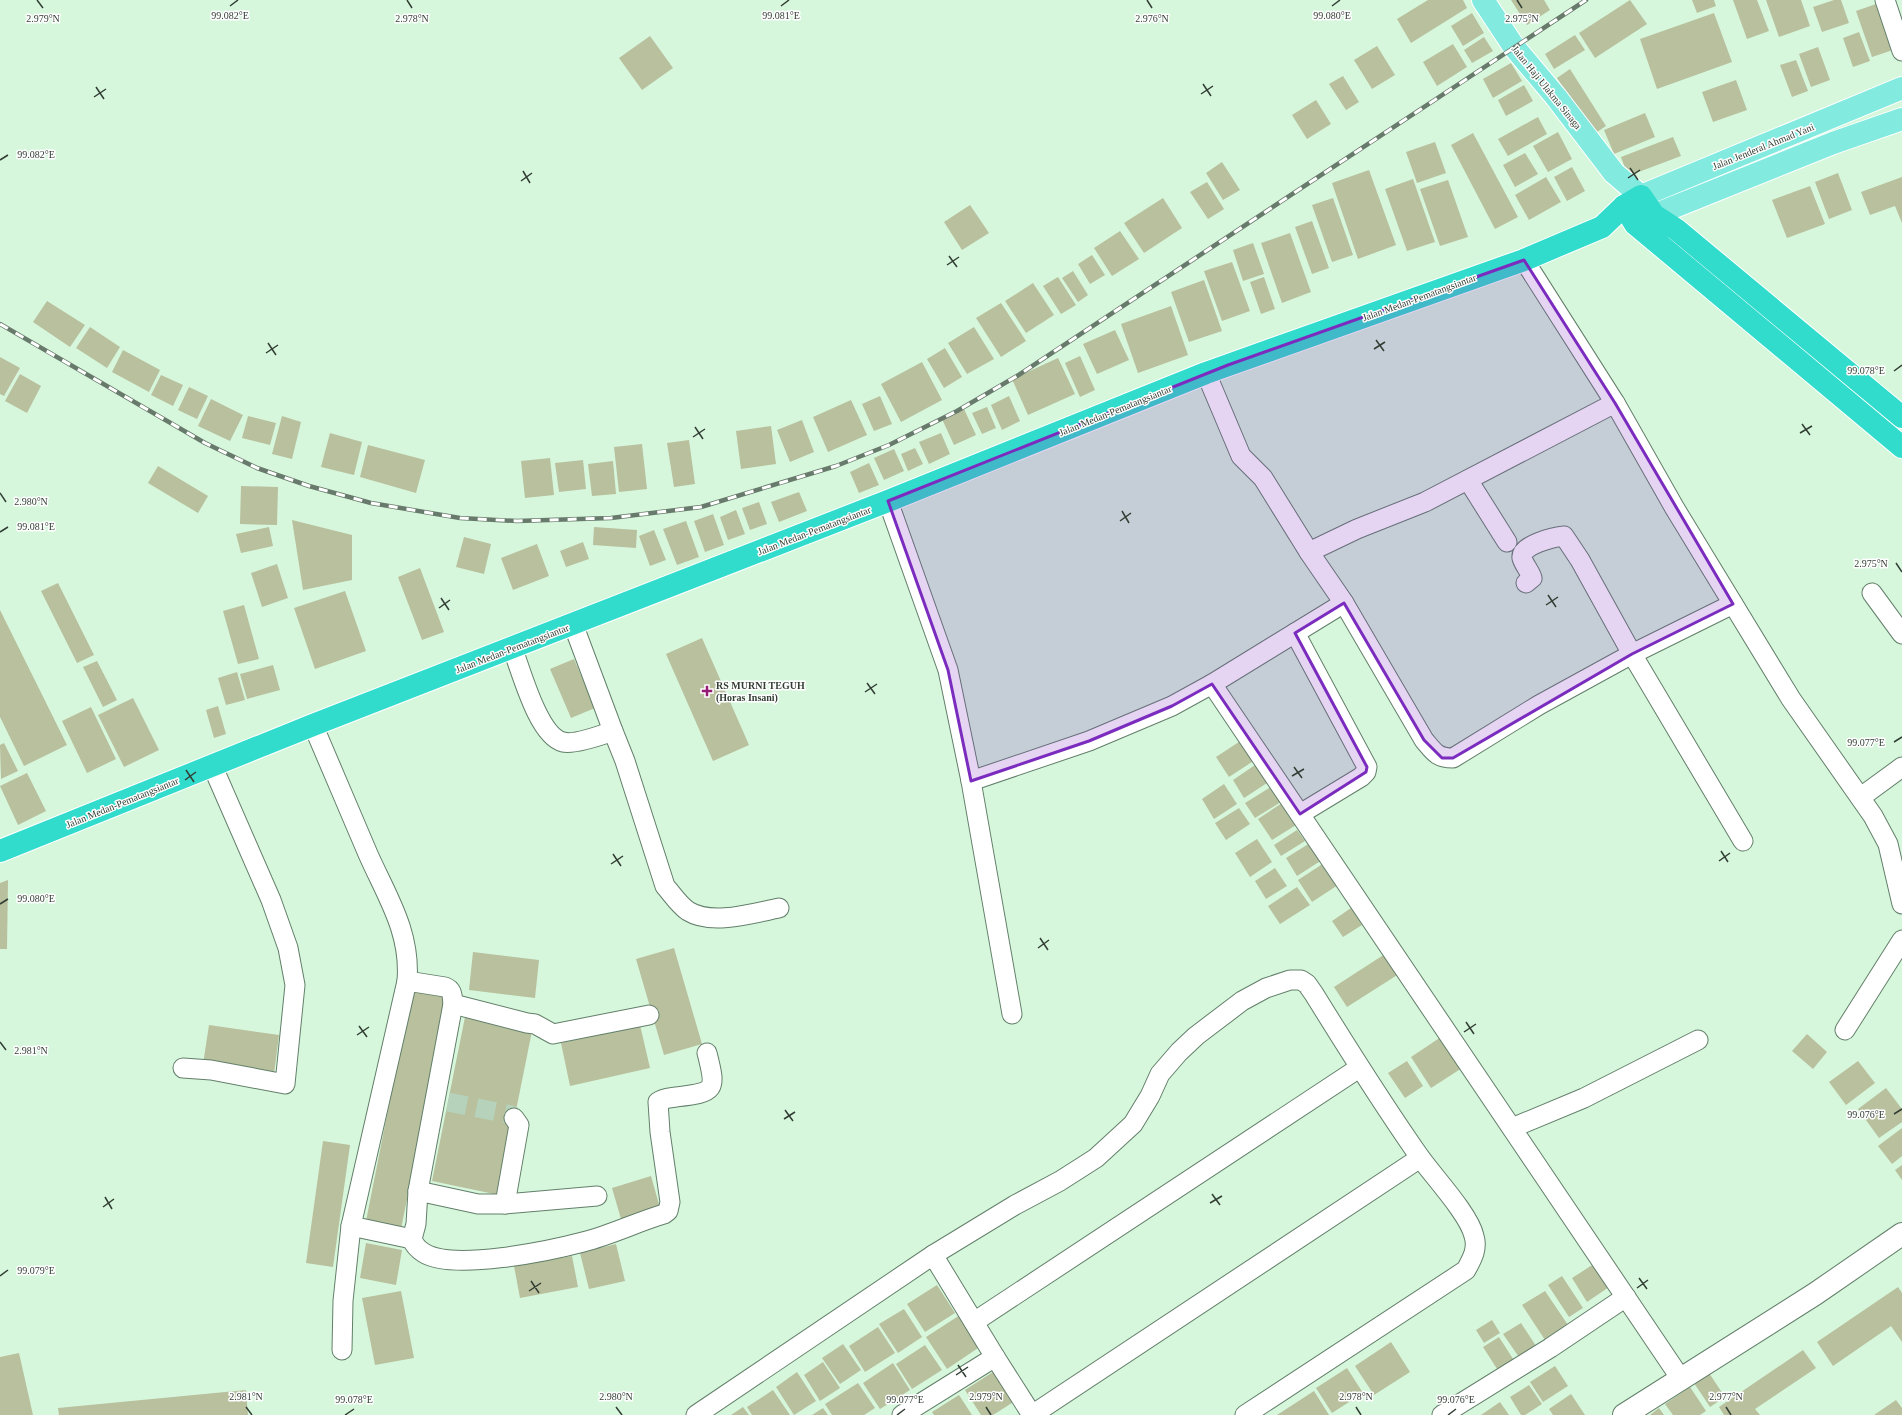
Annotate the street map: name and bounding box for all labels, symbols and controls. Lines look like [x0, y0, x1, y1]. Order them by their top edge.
text: 99.082°E [211, 10, 249, 21]
text: 99.081°E [762, 10, 800, 21]
text: 99.080°E [1313, 10, 1351, 21]
text: 2.979°N [26, 13, 60, 24]
text: 2.978°N [395, 13, 429, 24]
text: 2.976°N [1135, 13, 1169, 24]
text: 2.975°N [1505, 13, 1539, 24]
street label: Jalan Haji Ulakma Sinaga [1510, 43, 1584, 132]
street label: Jalan Jenderal Ahmad Yani [1711, 121, 1816, 172]
text: 99.082°E [17, 149, 55, 160]
street label: Jalan Medan-Pematangsiantar [1361, 272, 1478, 323]
text: 99.078°E [1847, 365, 1885, 376]
street label: Jalan Medan-Pematangsiantar [1057, 383, 1174, 438]
text: 2.980°N [14, 496, 48, 507]
street label: Jalan Medan-Pematangsiantar [756, 504, 873, 557]
text: 99.081°E [17, 521, 55, 532]
text: 2.975°N [1854, 558, 1888, 569]
street label: Jalan Medan-Pematangsiantar [454, 622, 571, 675]
place label: RS MURNI TEGUH (Horas Insani) [716, 680, 805, 704]
marker: RS MURNI TEGUH (Horas Insani) [701, 685, 713, 697]
text: 99.077°E [1847, 737, 1885, 748]
street label: Jalan Medan-Pematangsiantar [64, 775, 181, 830]
text: 99.080°E [17, 893, 55, 904]
text: 2.981°N [14, 1045, 48, 1056]
text: 99.076°E [1847, 1109, 1885, 1120]
text: 99.079°E [17, 1265, 55, 1276]
text: 2.981°N [229, 1391, 263, 1402]
text: 2.980°N [599, 1391, 633, 1402]
text: 2.979°N [969, 1391, 1003, 1402]
text: 2.978°N [1339, 1391, 1373, 1402]
text: 2.977°N [1709, 1391, 1743, 1402]
text: 99.078°E [335, 1394, 373, 1405]
text: 99.077°E [886, 1394, 924, 1405]
text: 99.076°E [1437, 1394, 1475, 1405]

